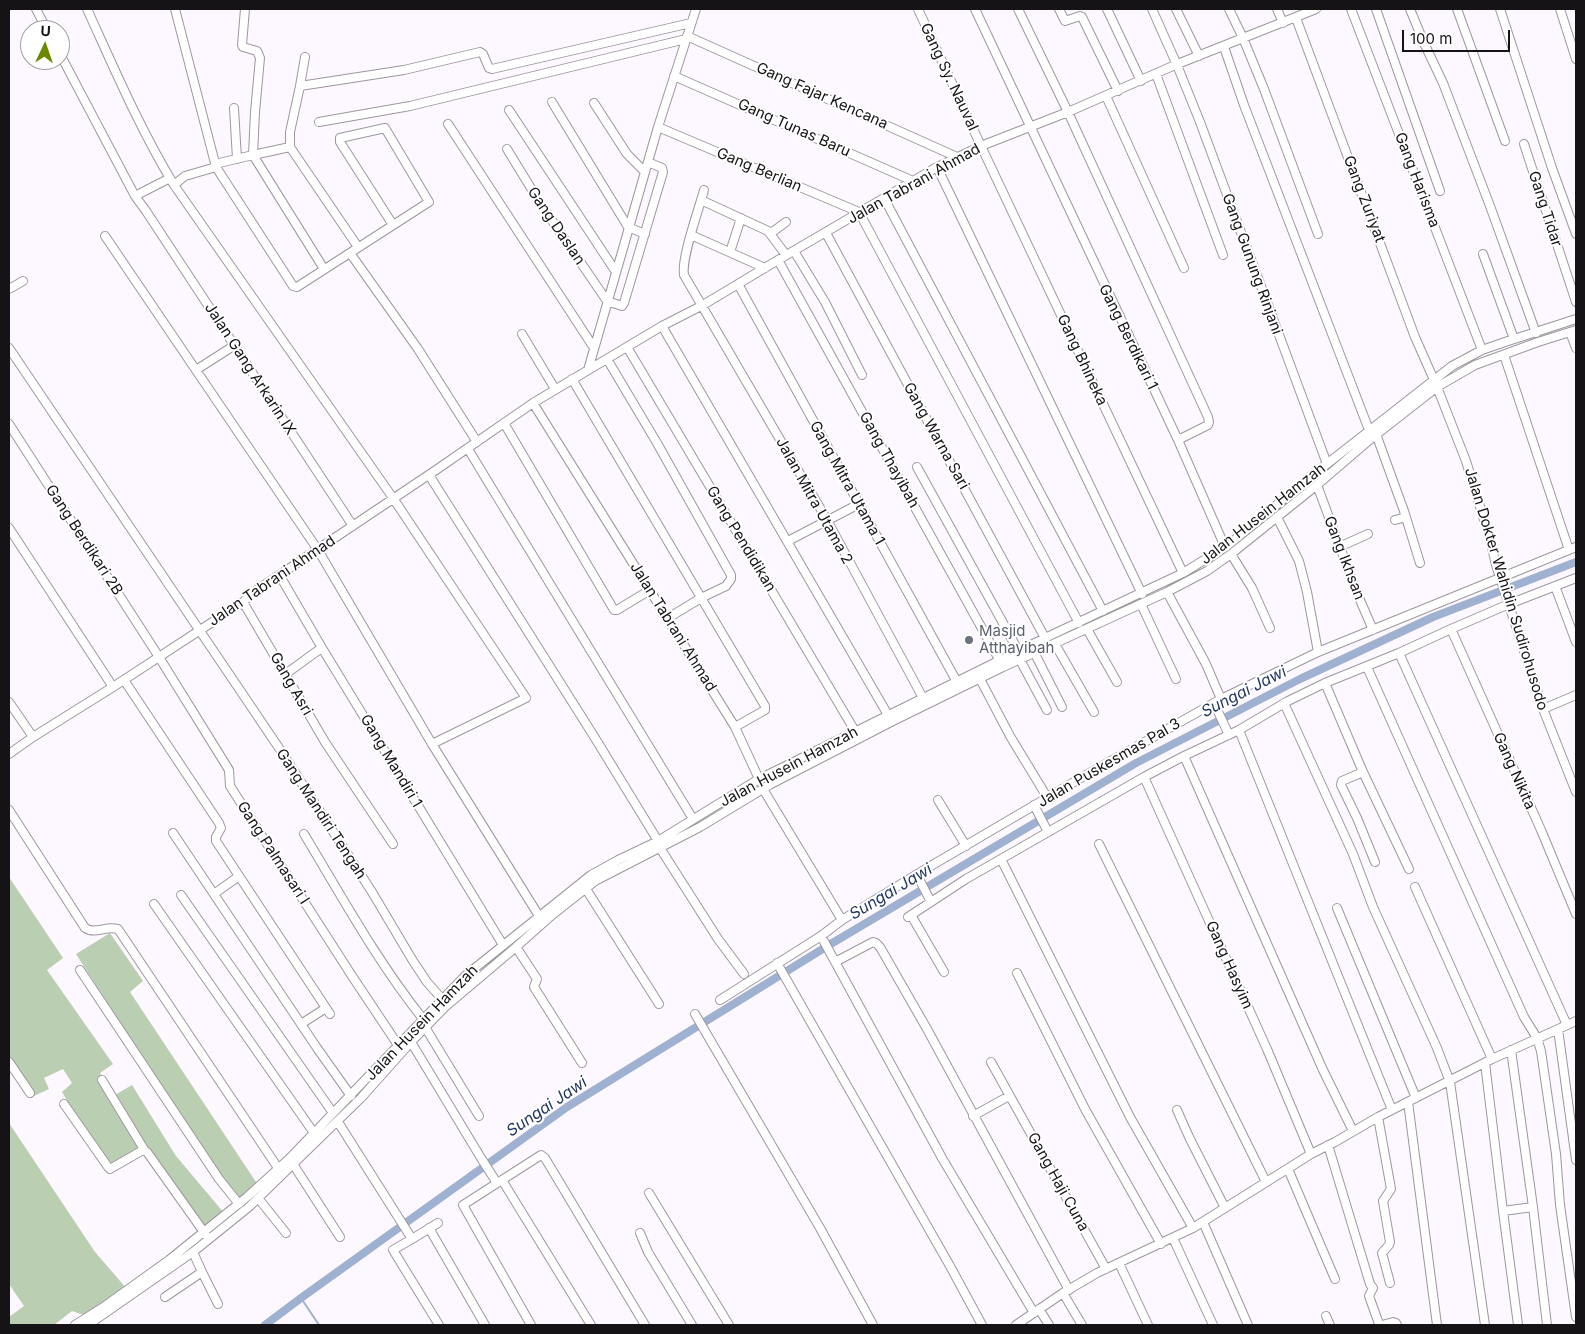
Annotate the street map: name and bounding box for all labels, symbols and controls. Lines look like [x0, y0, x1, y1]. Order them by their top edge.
north arrow [20, 20, 70, 70]
street label: Gang Sy. Nauval [916, 20, 982, 134]
scale bar [1405, 20, 1512, 52]
text: U [40, 22, 51, 39]
text: 100 m [1410, 29, 1452, 48]
street label: Gang Fajar Kencana [753, 59, 891, 133]
street label: Gang Tunas Baru [735, 95, 853, 161]
street label: Gang Harisma [1391, 130, 1443, 230]
street label: Jalan Tabrani Ahmad [844, 140, 984, 228]
street label: Gang Berlian [714, 144, 804, 196]
street label: Gang Zuriyat [1339, 153, 1389, 245]
street label: Gang Tidar [1524, 169, 1566, 249]
street label: Gang Daslan [523, 184, 589, 268]
street label: Gang Gunung Rinjani [1218, 191, 1286, 337]
street label: Gang Berdikari 1 [1095, 281, 1161, 393]
street label: Jalan Gang Arkarin IX [201, 300, 299, 438]
street label: Gang Bhineka [1053, 312, 1111, 408]
street label: Gang Warna Sari [899, 379, 973, 493]
street label: Gang Thayibah [855, 409, 923, 511]
street label: Gang Mitra Utama 1 [806, 418, 888, 548]
street label: Jalan Mitra Utama 2 [772, 435, 856, 567]
street label: Jalan Husein Hamzah [1197, 460, 1329, 568]
street label: Jalan Dokter Wahidin Sudirohusodo [1460, 465, 1552, 713]
street label: Gang Berdikari 2B [42, 481, 126, 599]
street label: Gang Pendidikan [702, 483, 780, 595]
street label: Gang Ikhsan [1320, 514, 1368, 602]
street label: Jalan Tabrani Ahmad [205, 532, 339, 630]
street label: Jalan Tabrani Ahmad [626, 559, 720, 695]
place label: Masjid Atthayibah [979, 622, 1054, 657]
marker: Masjid Atthayibah [963, 634, 975, 646]
street label: Gang Asri [266, 649, 316, 719]
water label: Sungai Jawi [1198, 662, 1290, 722]
street label: Gang Mandiri 1 [356, 711, 426, 811]
street label: Jalan Puskesmas Pal 3 [1034, 715, 1184, 811]
street label: Jalan Husein Hamzah [717, 723, 861, 811]
street label: Gang Nikita [1489, 730, 1539, 812]
street label: Gang Mandiri Tengah [272, 745, 370, 883]
street label: Gang Palmasari I [233, 798, 313, 908]
water label: Sungai Jawi [846, 860, 936, 924]
street label: Gang Hasyim [1202, 918, 1256, 1012]
street label: Jalan Husein Hamzah [362, 961, 482, 1085]
water label: Sungai Jawi [503, 1073, 591, 1141]
street label: Gang Haji Cuna [1023, 1130, 1093, 1234]

